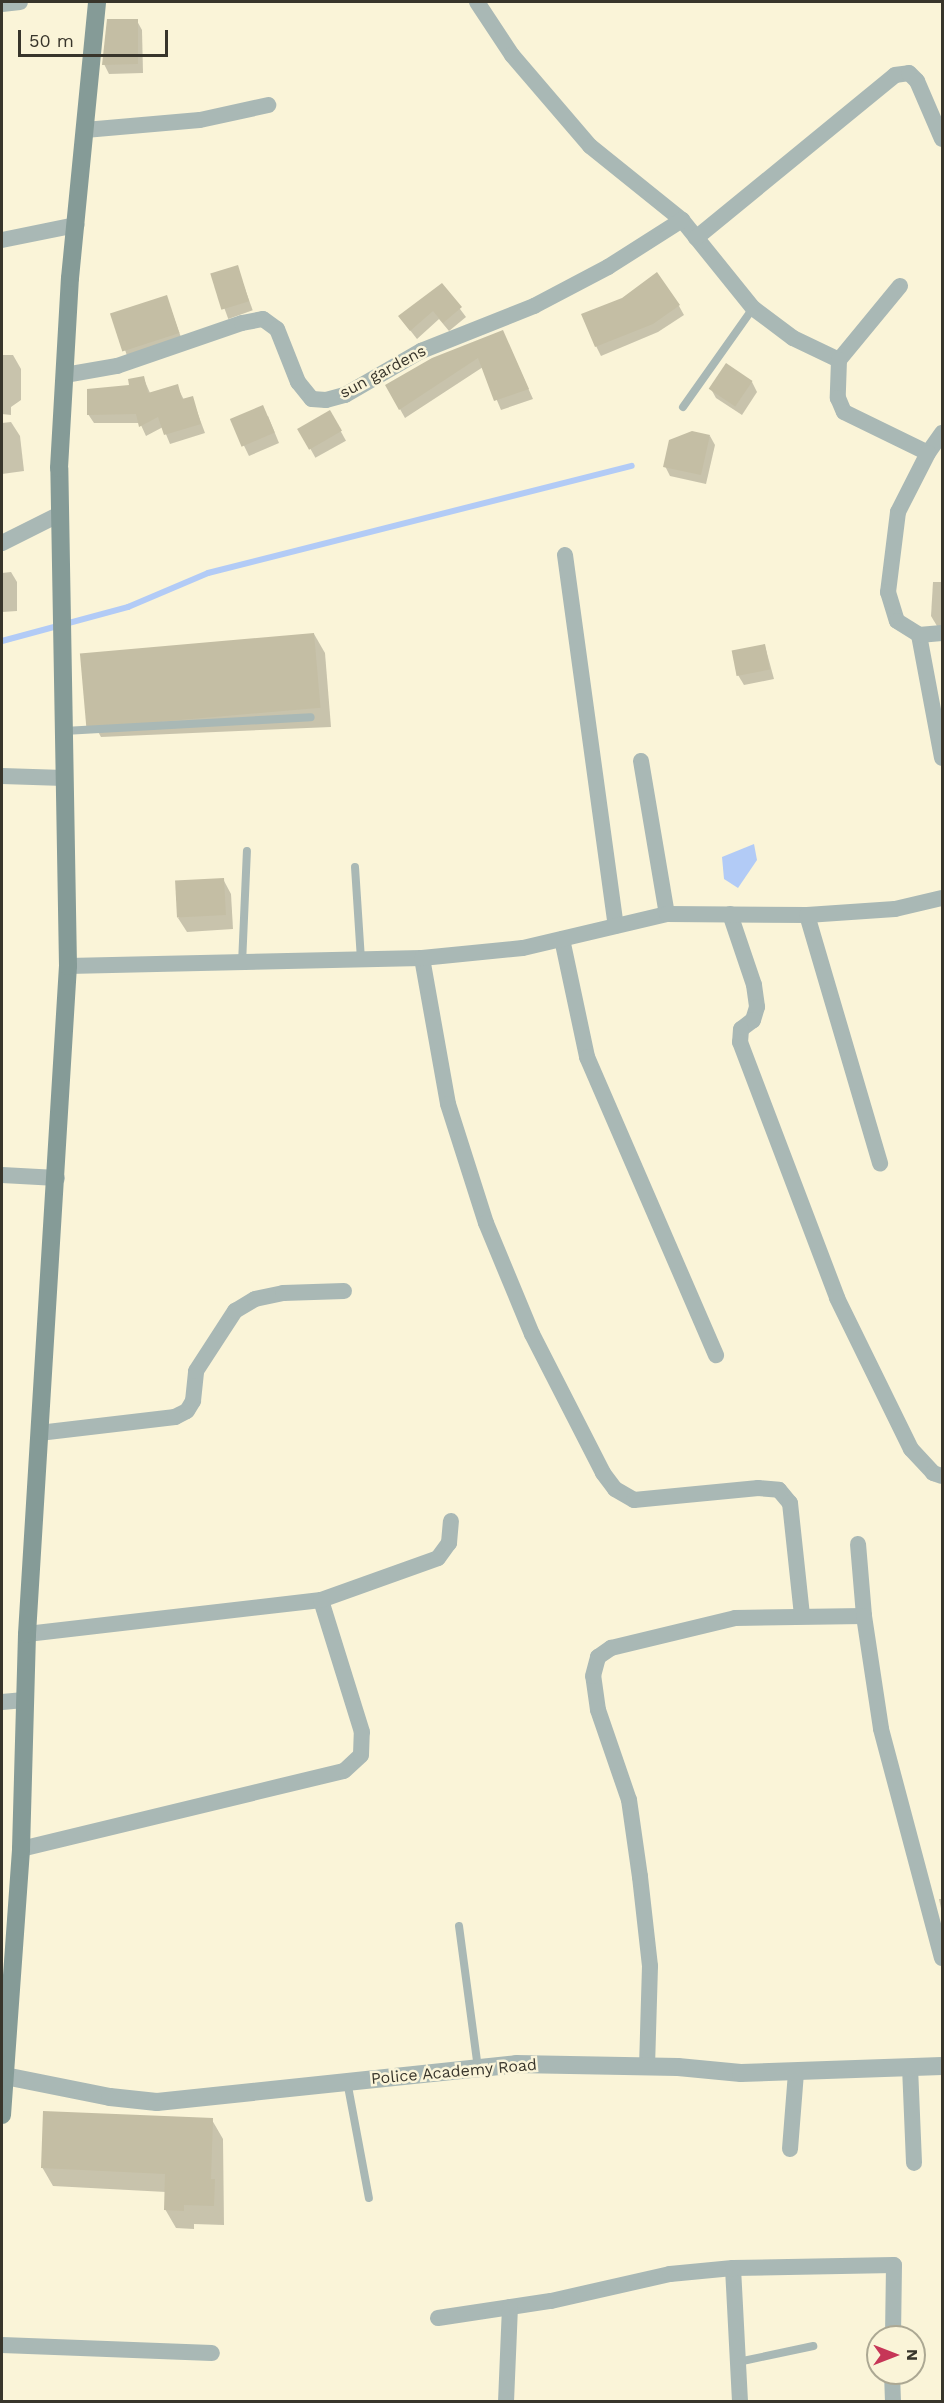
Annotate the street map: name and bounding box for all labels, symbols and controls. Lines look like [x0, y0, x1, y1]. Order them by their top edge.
scale bar [21, 18, 171, 56]
text: 50 m [29, 30, 74, 51]
street label: sun gardens [337, 341, 429, 403]
street label: Police Academy Road [370, 2055, 538, 2089]
north arrow [866, 2325, 926, 2385]
text: N [903, 2349, 922, 2361]

